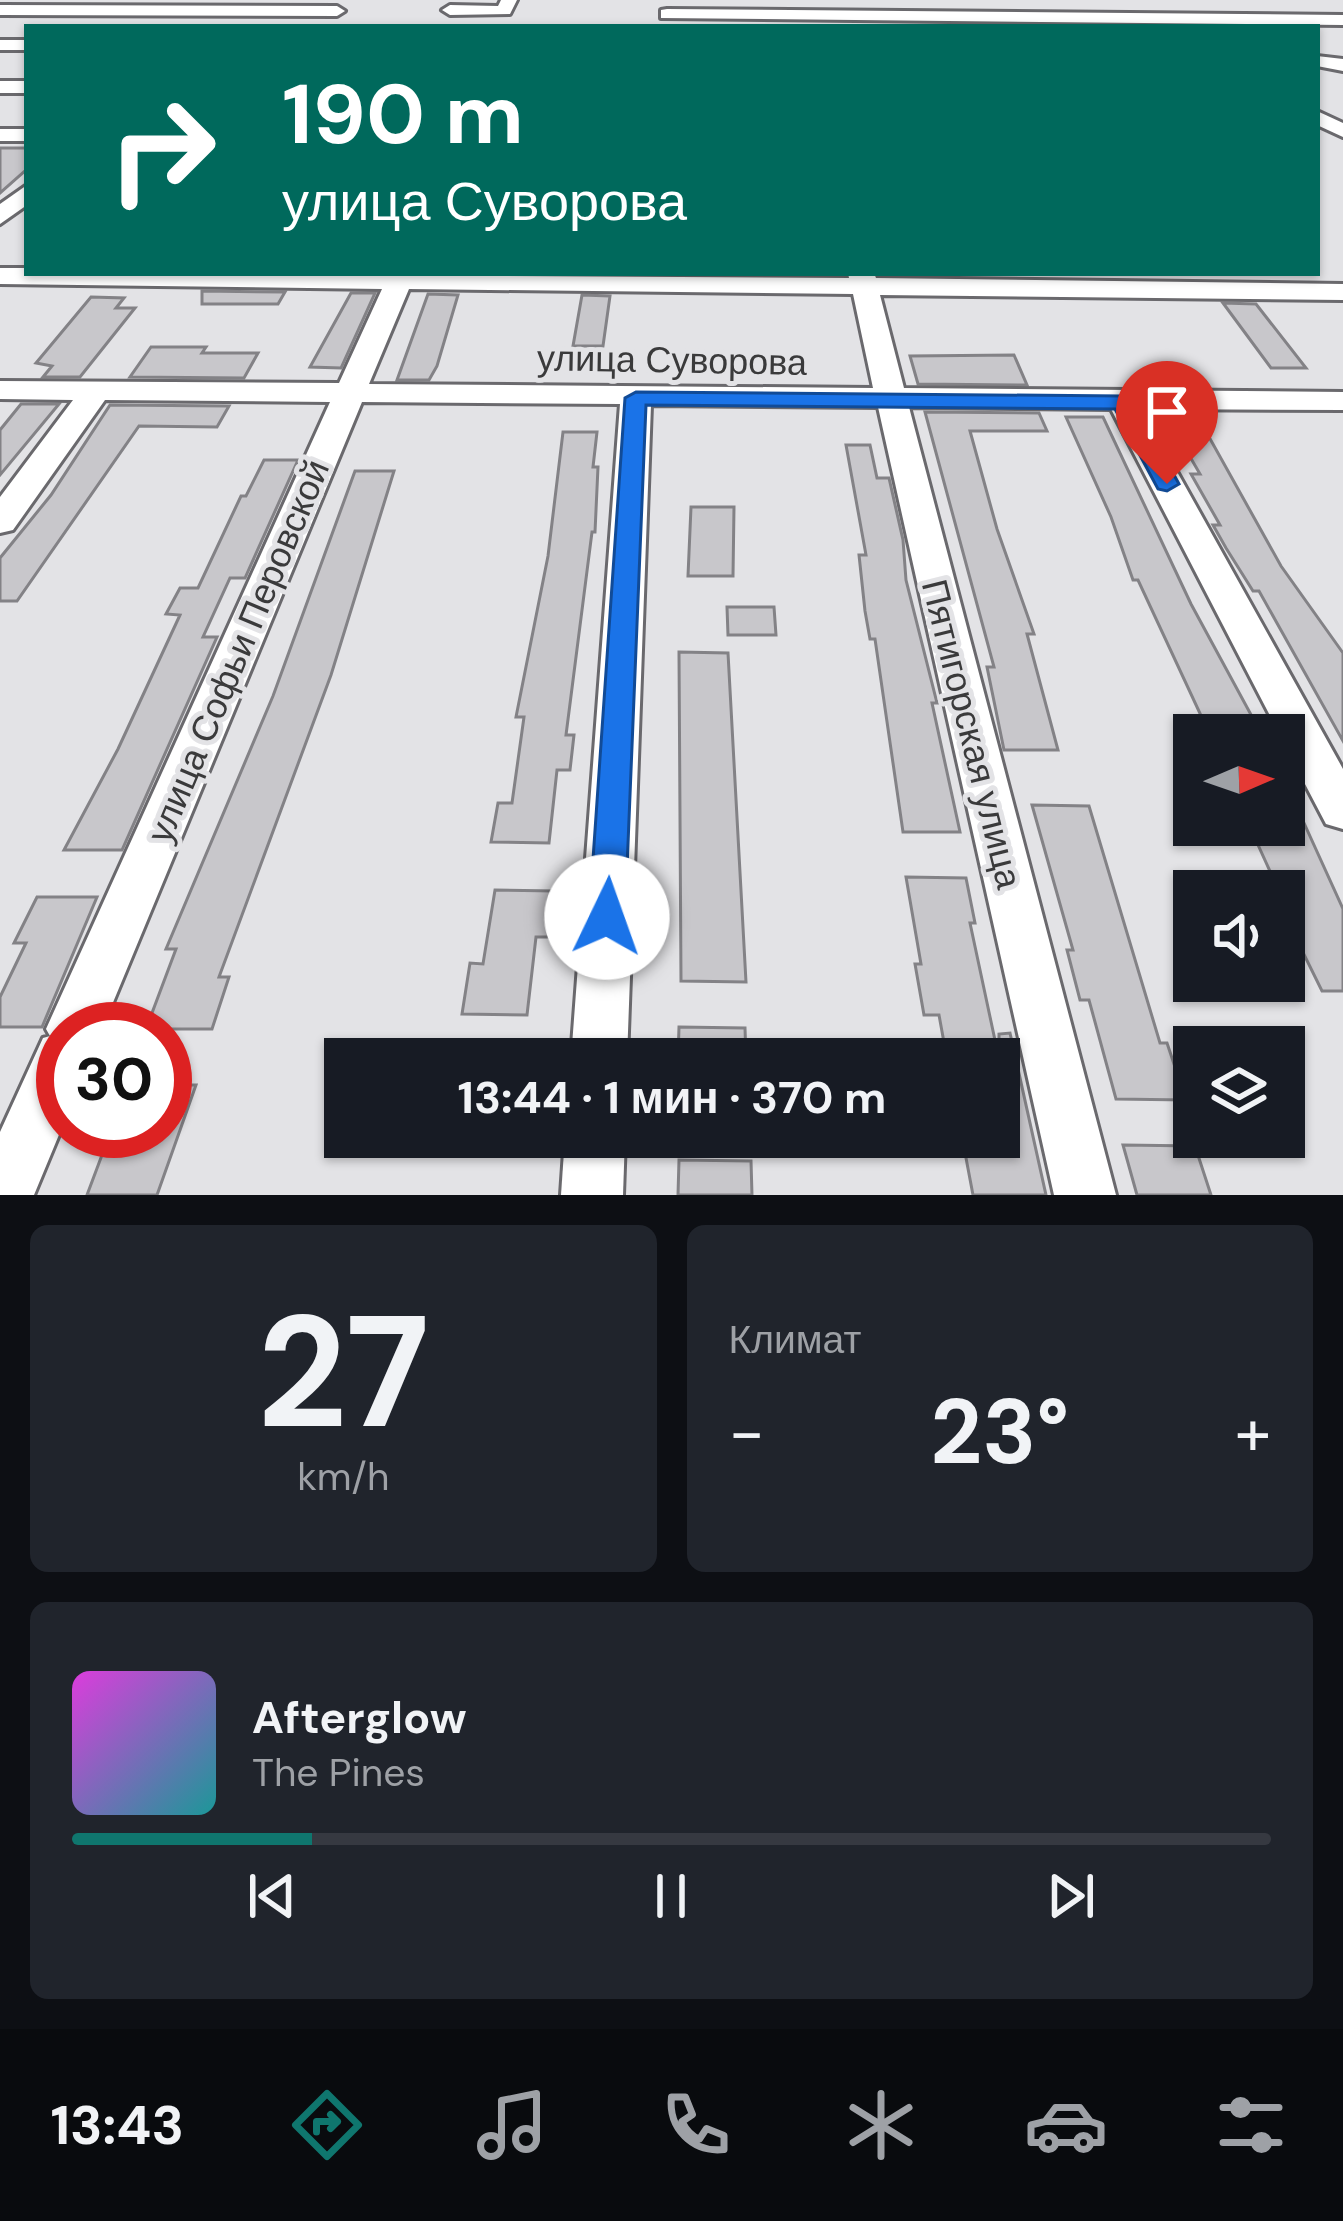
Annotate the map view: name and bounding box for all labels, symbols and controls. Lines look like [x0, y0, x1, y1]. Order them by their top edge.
text: 190 m [282, 60, 524, 169]
icon: right [84, 72, 240, 228]
text: улица Суворова [282, 166, 687, 237]
street label: улица Суворова [537, 334, 808, 386]
pin [1116, 361, 1218, 484]
icon: arrive [1134, 379, 1200, 445]
street label: улица Софьи Перовской [136, 452, 340, 850]
street label: Пятигорская улица [911, 575, 1033, 894]
north arrow [1173, 714, 1305, 846]
map controls [1173, 714, 1305, 1158]
position arrow [544, 854, 670, 980]
button: sound [1173, 870, 1305, 1002]
speed limit sign: 30 [36, 1002, 192, 1158]
button: layers [1173, 1026, 1305, 1158]
text: 13:44 · 1 мин · 370 m [458, 1068, 886, 1127]
text: 27 [257, 1271, 430, 1474]
text: Климат [729, 1314, 861, 1365]
text: 23° [930, 1374, 1069, 1491]
text: − [729, 1390, 765, 1475]
text: + [1235, 1390, 1271, 1475]
text: km/h [297, 1451, 389, 1502]
text: Afterglow [252, 1688, 467, 1747]
text: The Pines [252, 1747, 425, 1798]
icon: previous [239, 1863, 305, 1929]
icon: pause [638, 1863, 704, 1929]
icon: next [1038, 1863, 1104, 1929]
icon: directions [285, 2083, 369, 2167]
icon: music [470, 2083, 554, 2167]
icon: phone [654, 2083, 738, 2167]
icon: climate [839, 2083, 923, 2167]
icon: car [1024, 2083, 1108, 2167]
icon: filters [1209, 2083, 1293, 2167]
text: 13:43 [50, 2090, 184, 2161]

